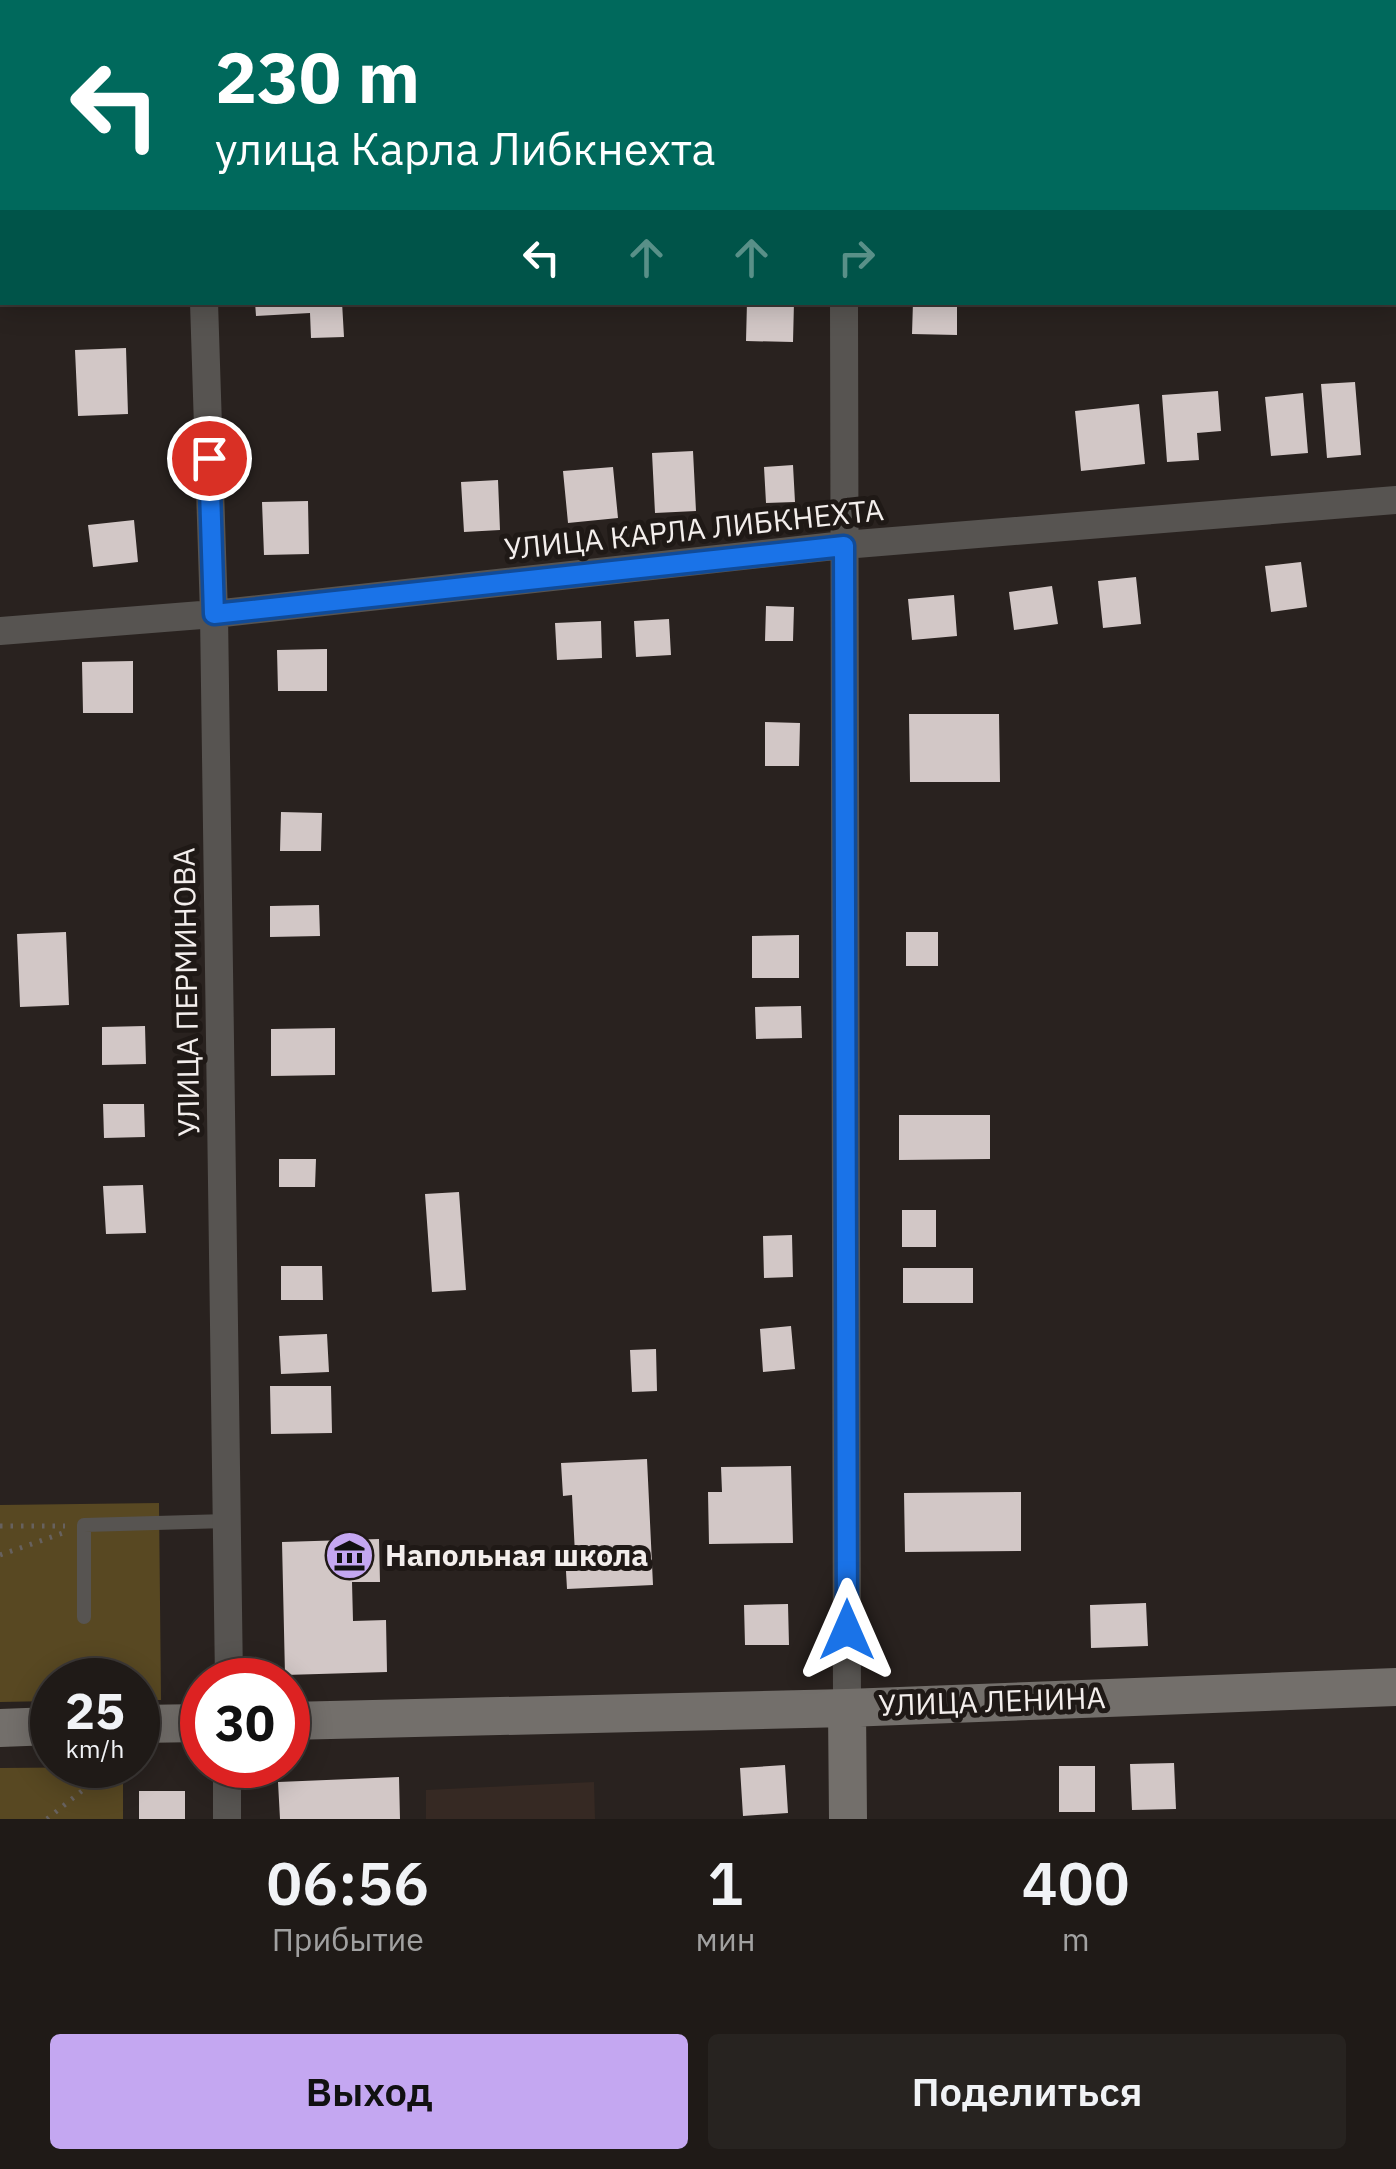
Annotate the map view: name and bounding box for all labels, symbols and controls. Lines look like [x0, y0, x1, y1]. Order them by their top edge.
text: 230 m [215, 31, 420, 122]
icon: left [50, 40, 180, 170]
text: улица Карла Либкнехта [215, 119, 715, 177]
icon: left [514, 230, 569, 285]
icon: ahead [619, 230, 674, 285]
icon: ahead [724, 230, 779, 285]
icon: right [829, 230, 884, 285]
pin [167, 416, 252, 501]
icon: arrive [182, 431, 237, 486]
street label: УЛИЦА КАРЛА ЛИБКНЕХТА [502, 489, 885, 568]
street label: УЛИЦА ПЕРМИНОВА [163, 847, 208, 1137]
museum icon: Напольная школа [324, 1530, 376, 1582]
place label: Напольная школа [385, 1535, 648, 1574]
position arrow [795, 1578, 899, 1682]
speed limit sign: 30 [180, 1658, 310, 1788]
street label: УЛИЦА ЛЕНИНА [878, 1677, 1106, 1724]
text: 25 [65, 1678, 125, 1743]
text: km/h [66, 1732, 124, 1765]
text: 06:56 [266, 1843, 429, 1922]
text: 1 [708, 1843, 744, 1922]
text: 400 [1022, 1843, 1130, 1922]
text: Прибытие [272, 1918, 424, 1960]
text: мин [696, 1918, 756, 1960]
text: m [1062, 1918, 1090, 1960]
button: Выход [50, 2034, 688, 2149]
button: Поделиться [708, 2034, 1346, 2149]

